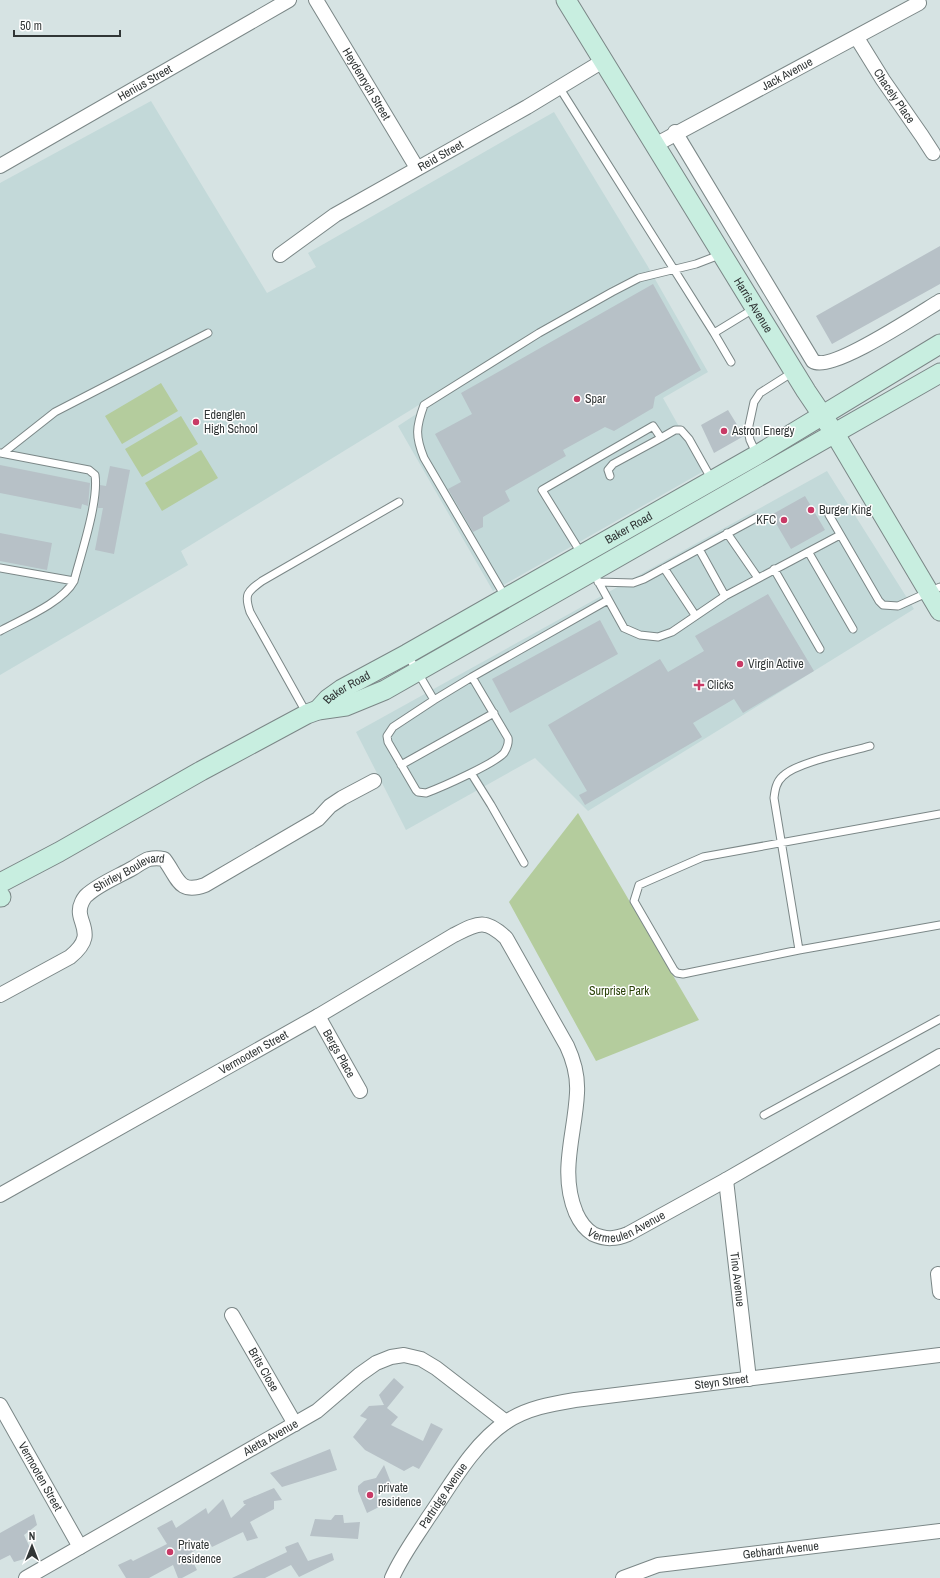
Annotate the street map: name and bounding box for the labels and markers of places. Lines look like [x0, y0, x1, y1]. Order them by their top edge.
place label: Spar [585, 391, 607, 407]
marker: Spar [572, 394, 582, 404]
place label: Edenglen High School [204, 407, 258, 437]
marker: Edenglen High School [191, 417, 201, 427]
place label: Astron Energy [731, 423, 794, 439]
marker: Astron Energy [719, 426, 729, 436]
place label: Burger King [819, 502, 872, 518]
marker: Burger King [806, 505, 816, 515]
place label: KFC [756, 512, 776, 528]
marker: KFC [779, 515, 789, 525]
place label: Virgin Active [748, 656, 804, 672]
marker: Virgin Active [735, 659, 745, 669]
place label: Clicks [707, 677, 734, 693]
marker: Clicks [694, 680, 704, 690]
place label: private residence [378, 1480, 421, 1510]
marker: private residence [365, 1490, 375, 1500]
place label: Private residence [178, 1537, 221, 1567]
marker: Private residence [165, 1547, 175, 1557]

